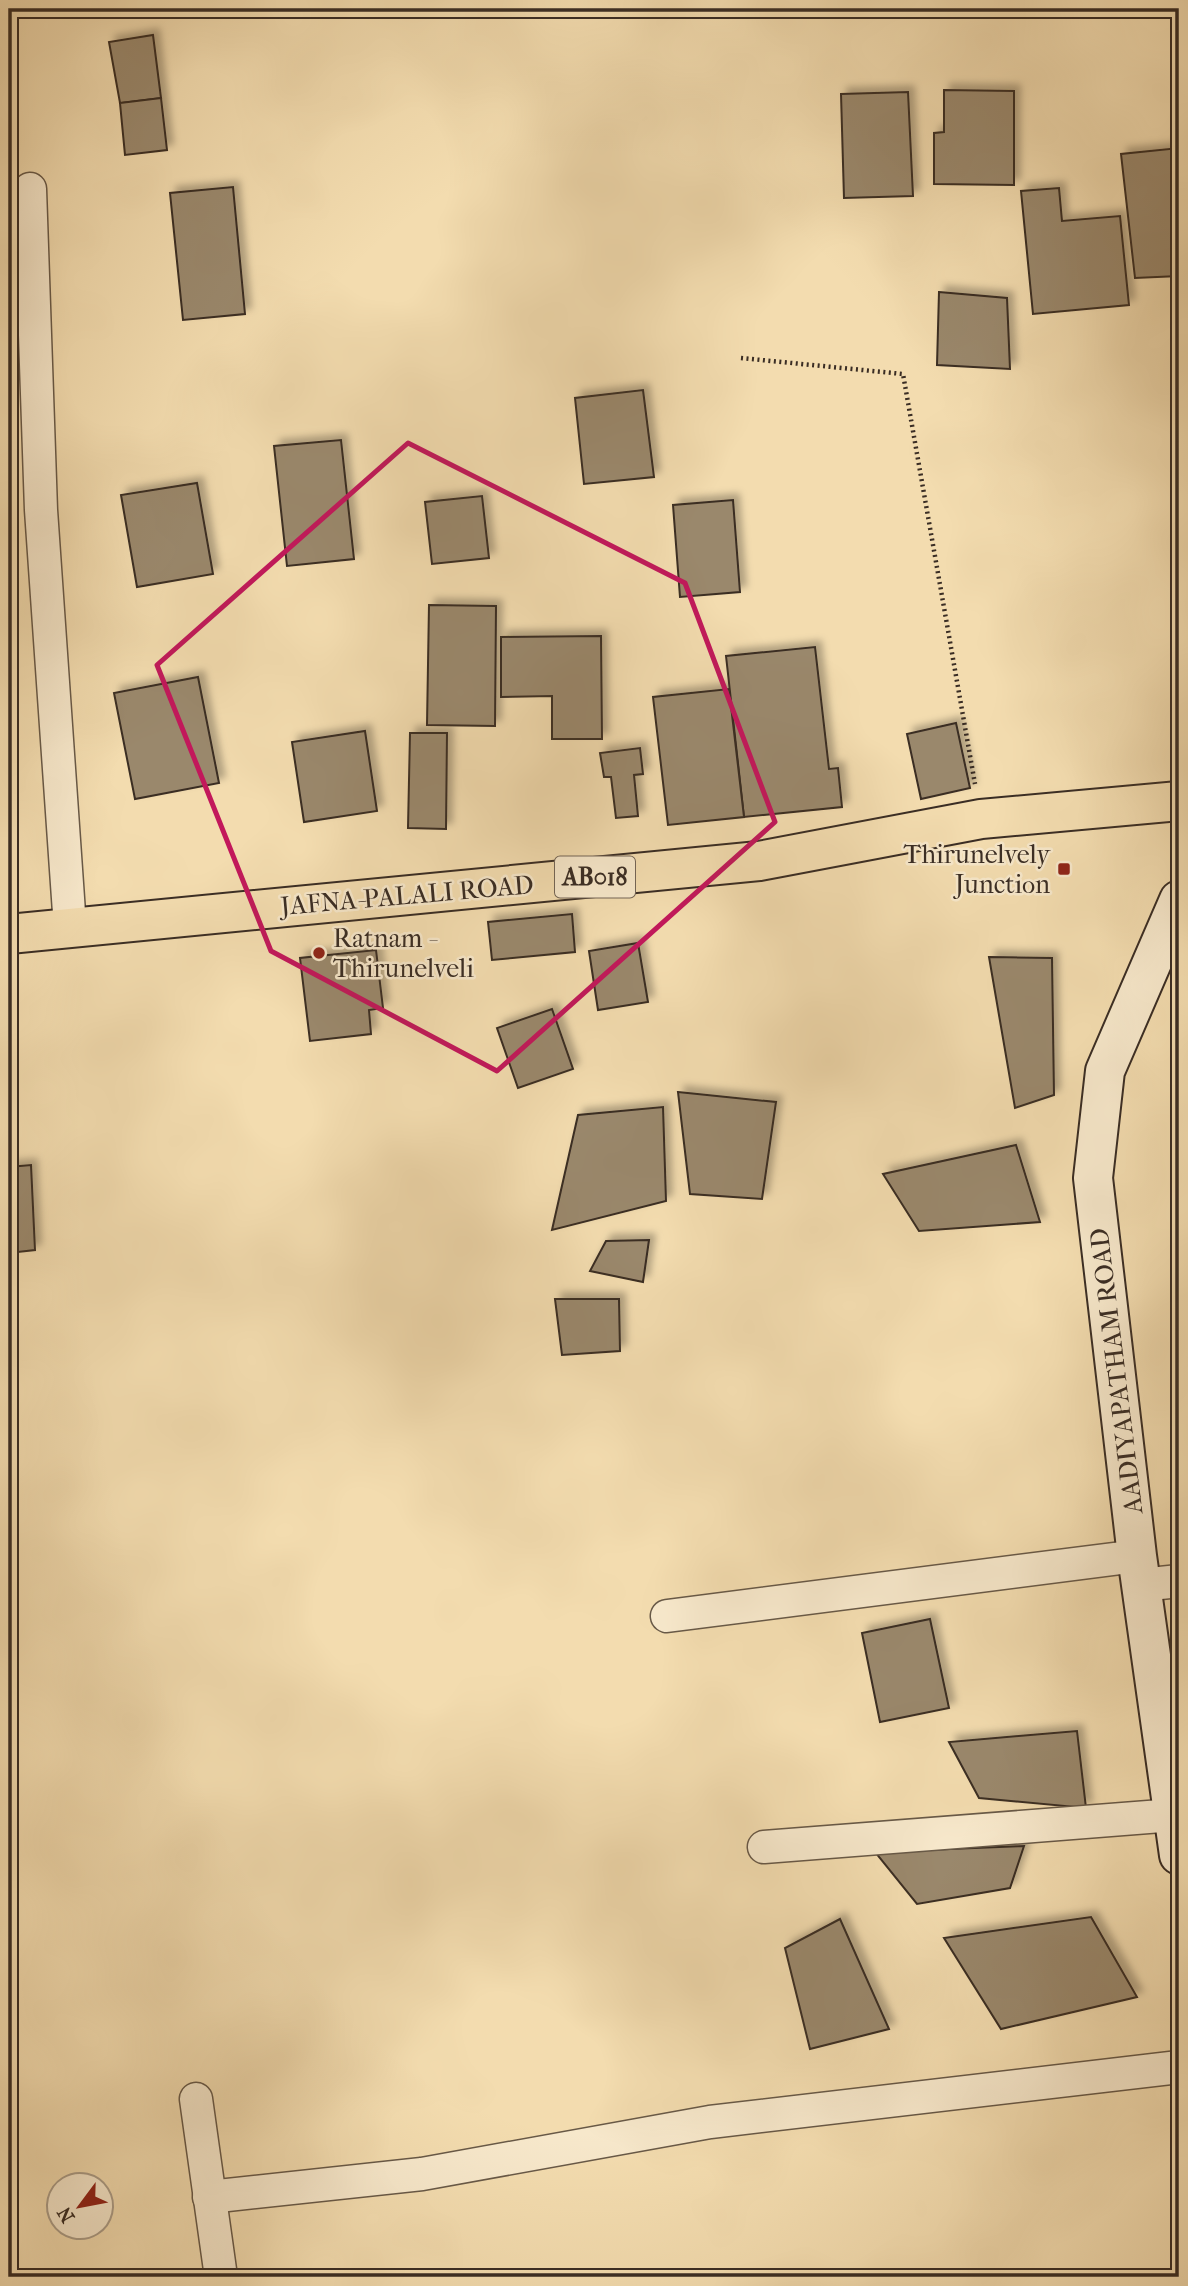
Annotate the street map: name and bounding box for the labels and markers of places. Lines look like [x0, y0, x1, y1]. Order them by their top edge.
place label: Thirunelvely Junction [903, 839, 1051, 900]
marker: Thirunelvely Junction [1056, 861, 1072, 877]
place label: Ratnam - Thirunelveli [333, 923, 474, 984]
marker: Ratnam - Thirunelveli [311, 945, 327, 961]

